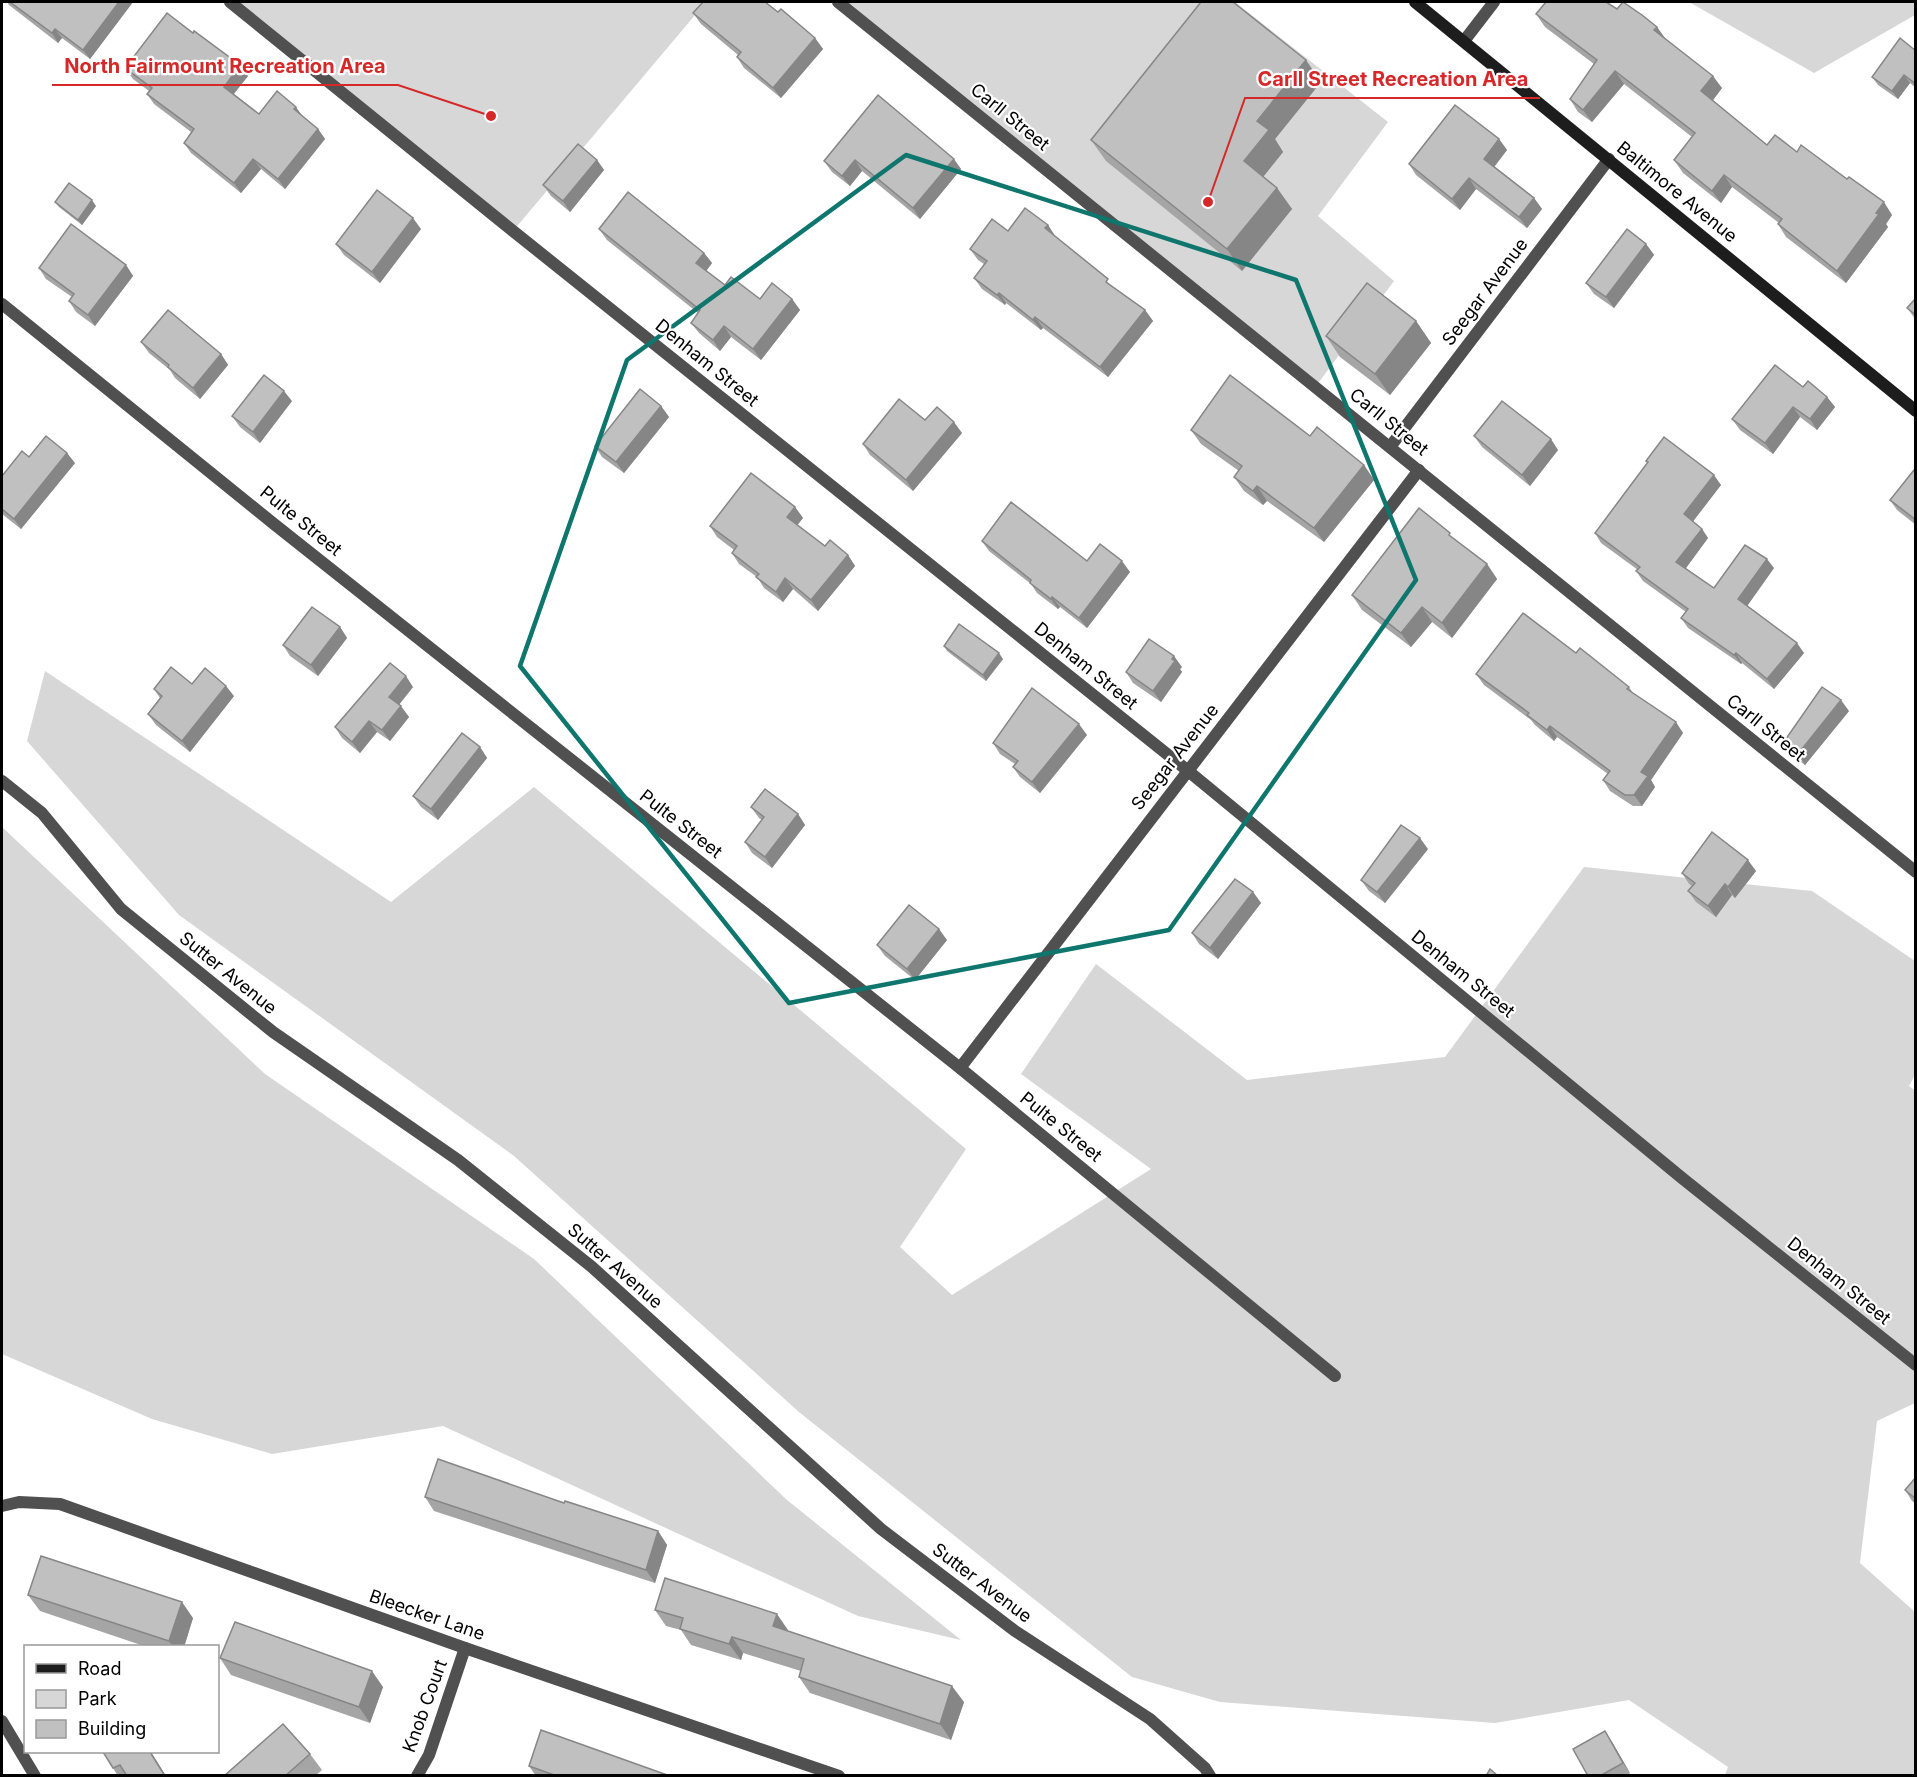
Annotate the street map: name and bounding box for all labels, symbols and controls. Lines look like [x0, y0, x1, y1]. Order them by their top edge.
callout: North Fairmount Recreation Area [52, 47, 398, 85]
text: North Fairmount Recreation Area [64, 54, 386, 78]
callout: Carll Street Recreation Area [1245, 60, 1540, 98]
text: Carll Street Recreation Area [1258, 67, 1528, 91]
street label: Carll Street [967, 79, 1054, 155]
street label: Baltimore Avenue [1613, 137, 1742, 247]
street label: Seegar Avenue [1437, 234, 1532, 349]
street label: Denham Street [652, 315, 763, 411]
street label: Carll Street [1346, 384, 1433, 460]
street label: Pulte Street [256, 481, 346, 560]
street label: Denham Street [1031, 618, 1142, 714]
street label: Carll Street [1723, 690, 1810, 766]
street label: Seegar Avenue [1127, 699, 1223, 814]
street label: Pulte Street [636, 785, 727, 862]
street label: Denham Street [1408, 926, 1519, 1022]
street label: Sutter Avenue [175, 927, 281, 1018]
street label: Pulte Street [1016, 1087, 1106, 1166]
street label: Sutter Avenue [564, 1219, 667, 1313]
street label: Denham Street [1784, 1233, 1895, 1329]
street label: Sutter Avenue [928, 1538, 1036, 1627]
street label: Bleecker Lane [367, 1585, 488, 1644]
legend [24, 1645, 219, 1753]
street label: Knob Court [398, 1656, 451, 1755]
text: Road [78, 1658, 121, 1679]
text: Park [78, 1688, 117, 1709]
text: Building [78, 1718, 146, 1739]

